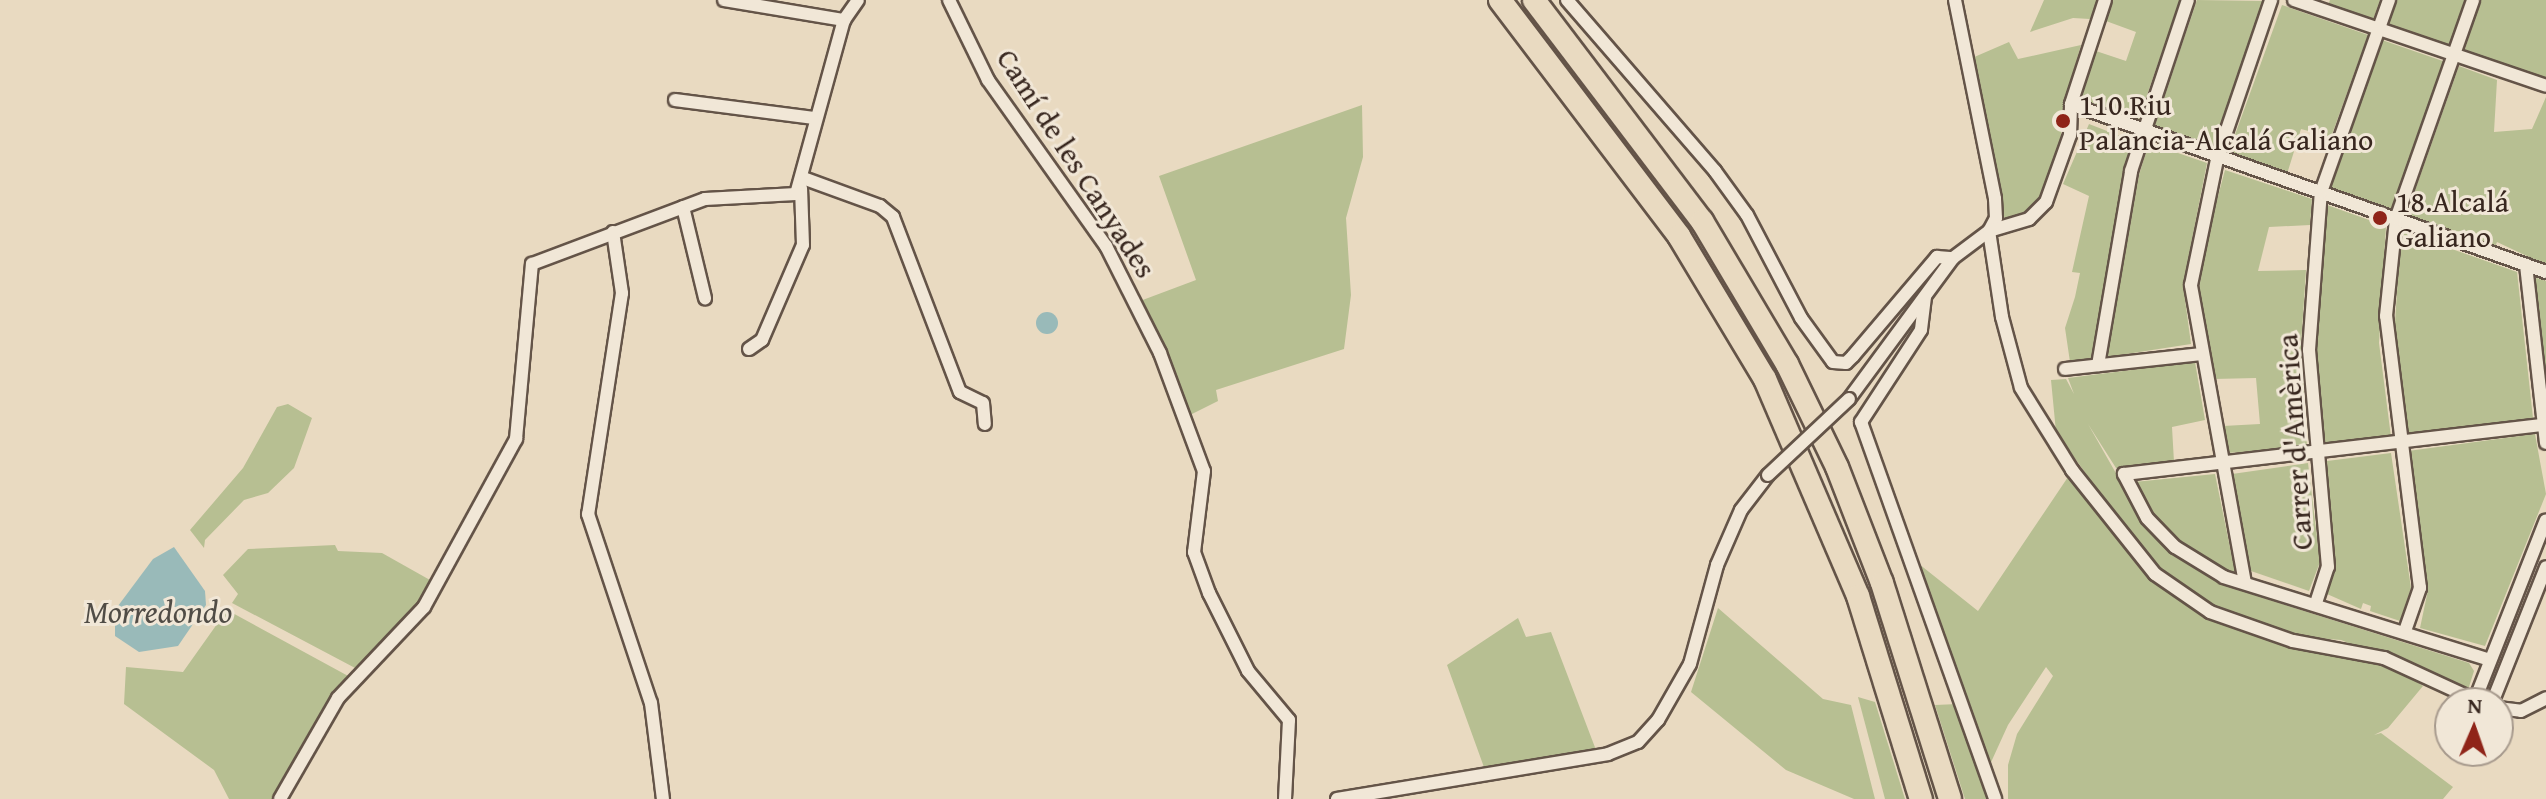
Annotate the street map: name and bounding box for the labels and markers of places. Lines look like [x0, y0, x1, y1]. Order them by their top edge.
place label: 110.Riu Palancia-Alcalá Galiano [2079, 86, 2373, 156]
marker: 110.Riu Palancia-Alcalá Galiano [2054, 112, 2072, 130]
place label: 18.Alcalá Galiano [2396, 183, 2509, 254]
marker: 18.Alcalá Galiano [2371, 209, 2389, 227]

